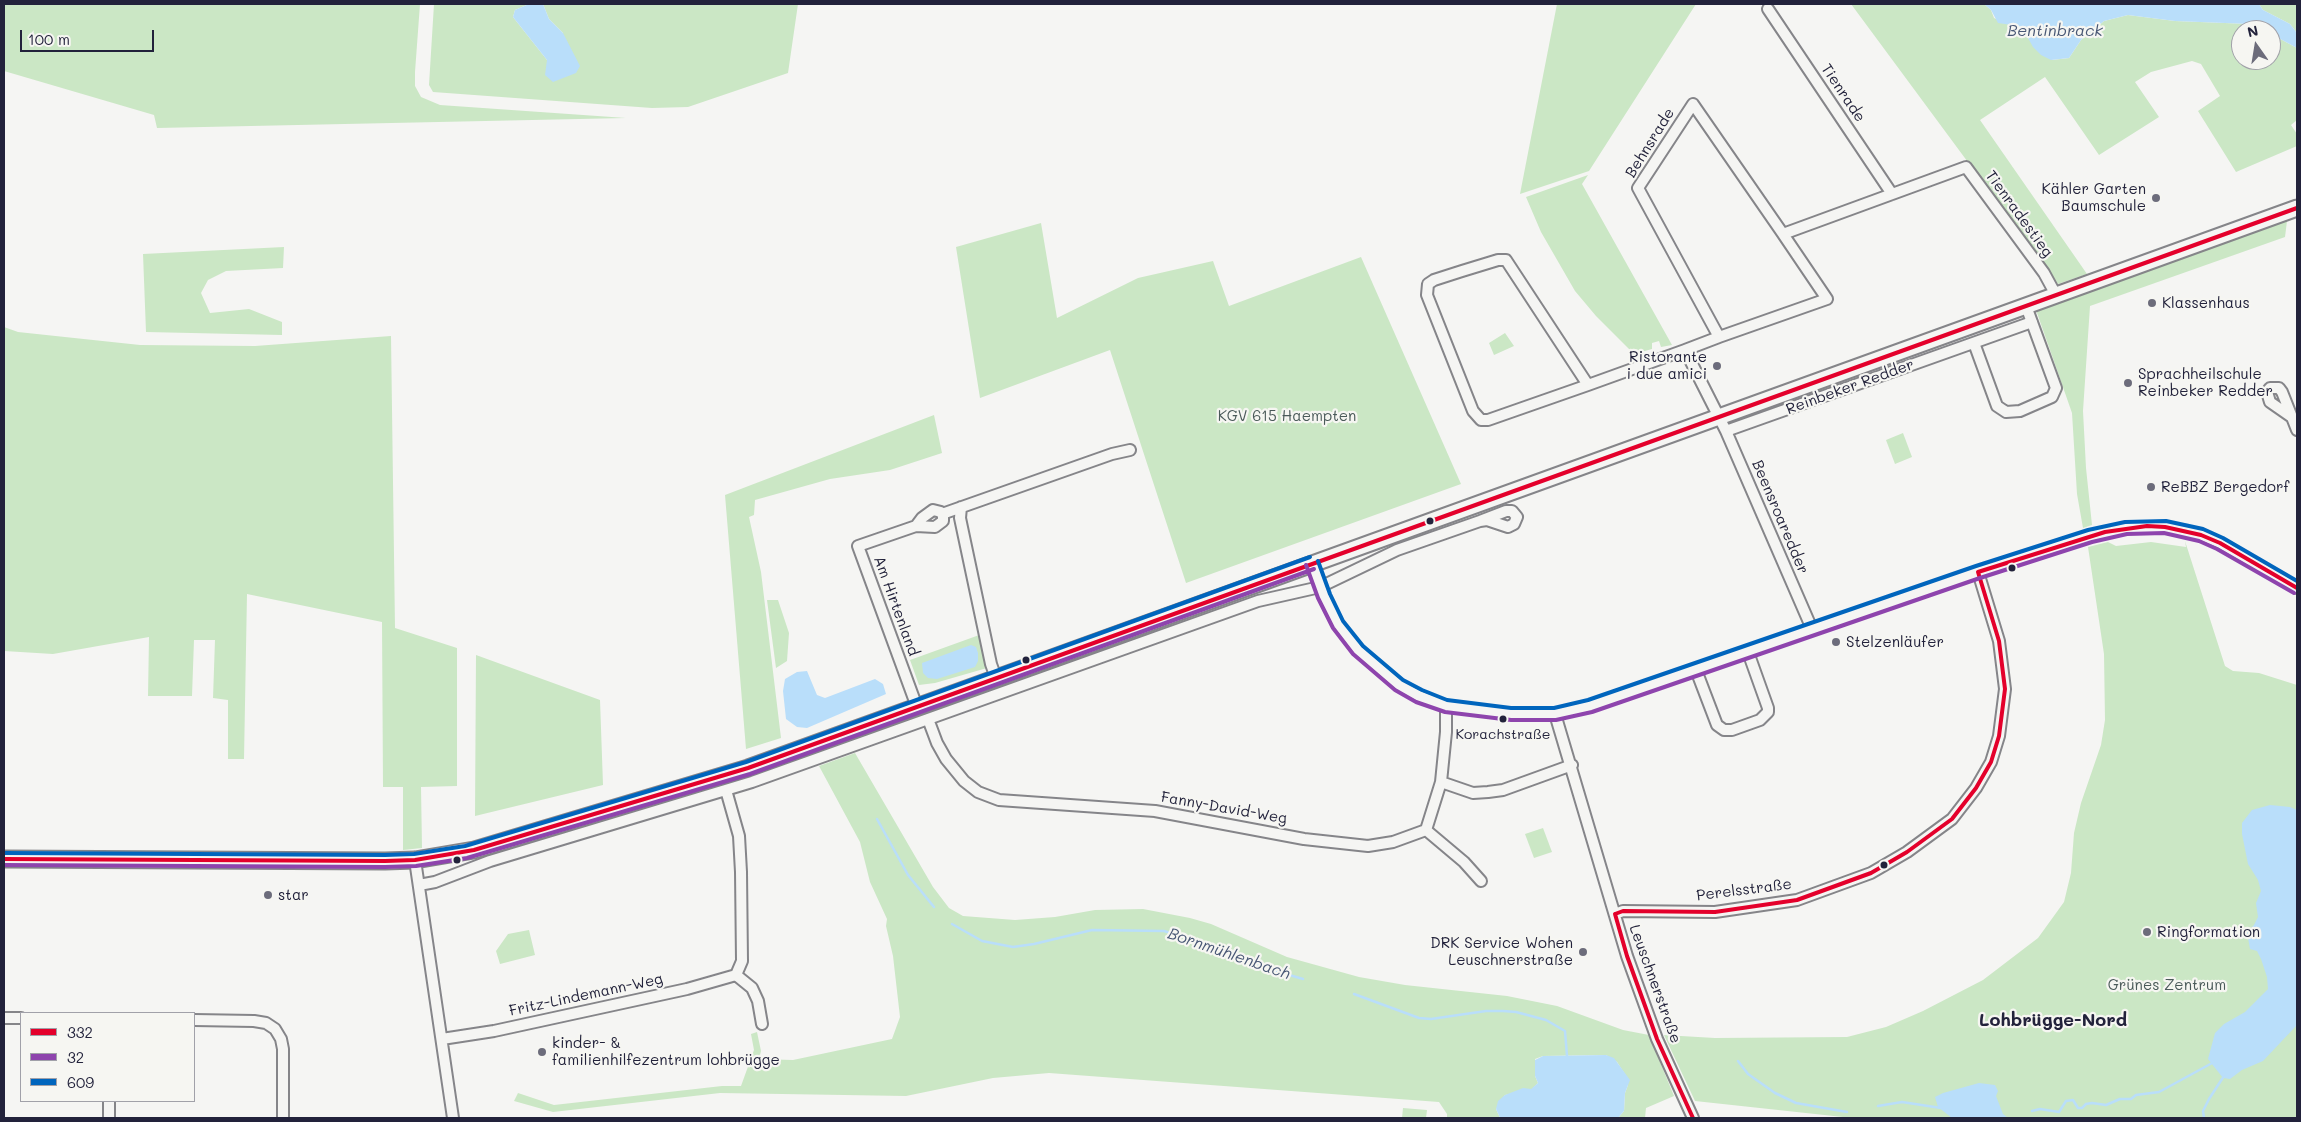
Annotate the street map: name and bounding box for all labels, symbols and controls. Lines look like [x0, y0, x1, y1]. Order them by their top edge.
scale bar [22, 20, 156, 52]
north arrow [2231, 20, 2281, 70]
text: N [2245, 20, 2260, 41]
water label: Bentinbrack [2007, 21, 2103, 41]
text: 100 m [28, 29, 70, 49]
street label: Tienrade [1817, 61, 1869, 125]
street label: Behnsrade [1622, 105, 1678, 181]
street label: Tienradestieg [1982, 167, 2056, 261]
place label: Kähler Garten Baumschule [2042, 180, 2146, 215]
marker: Kähler Garten Baumschule [2150, 192, 2162, 204]
place label: Klassenhaus [2162, 294, 2250, 312]
marker: Klassenhaus [2146, 297, 2158, 309]
place label: Ristorante i due amici [1627, 348, 1707, 383]
street label: Reinbeker Redder [1784, 355, 1916, 419]
marker: Ristorante i due amici [1711, 360, 1723, 372]
place label: Sprachheilschule Reinbeker Redder [2138, 365, 2273, 400]
marker: Sprachheilschule Reinbeker Redder [2122, 377, 2134, 389]
park label: KGV 615 Haempten [1218, 407, 1356, 425]
street label: Beensroaredder [1748, 457, 1812, 577]
place label: ReBBZ Bergedorf [2161, 478, 2289, 496]
marker: ReBBZ Bergedorf [2145, 481, 2157, 493]
unlabelled marker [1425, 516, 1435, 526]
street label: Am Hirtenland [870, 554, 922, 658]
unlabelled marker [2007, 563, 2017, 573]
place label: Stelzenläufer [1846, 633, 1944, 651]
marker: Stelzenläufer [1830, 636, 1842, 648]
unlabelled marker [1021, 655, 1031, 665]
marker: Korachstraße [1498, 714, 1508, 724]
place label: Korachstraße [1456, 727, 1550, 743]
street label: Fanny-David-Weg [1160, 788, 1288, 828]
unlabelled marker [452, 855, 462, 865]
unlabelled marker [1879, 860, 1889, 870]
street label: Perelsstraße [1695, 875, 1793, 905]
place label: star [278, 886, 309, 904]
marker: star [262, 889, 274, 901]
street label: Leuschnerstraße [1625, 922, 1685, 1046]
place label: Ringformation [2157, 923, 2260, 941]
water label: Bornmühlenbach [1165, 924, 1293, 984]
marker: Ringformation [2141, 926, 2153, 938]
place label: DRK Service Wohen Leuschnerstraße [1430, 934, 1573, 969]
marker: DRK Service Wohen Leuschnerstraße [1577, 946, 1589, 958]
street label: Fritz-Lindemann-Weg [507, 970, 665, 1020]
park label: Grünes Zentrum [2108, 976, 2226, 994]
district label: Lohbrügge-Nord [1979, 1009, 2127, 1031]
legend [20, 1012, 195, 1102]
text: 332 [67, 1022, 93, 1042]
place label: kinder- & familienhilfezentrum lohbrügge [552, 1034, 780, 1069]
marker: kinder- & familienhilfezentrum lohbrügge [536, 1046, 548, 1058]
text: 32 [67, 1047, 84, 1067]
text: 609 [67, 1072, 94, 1092]

